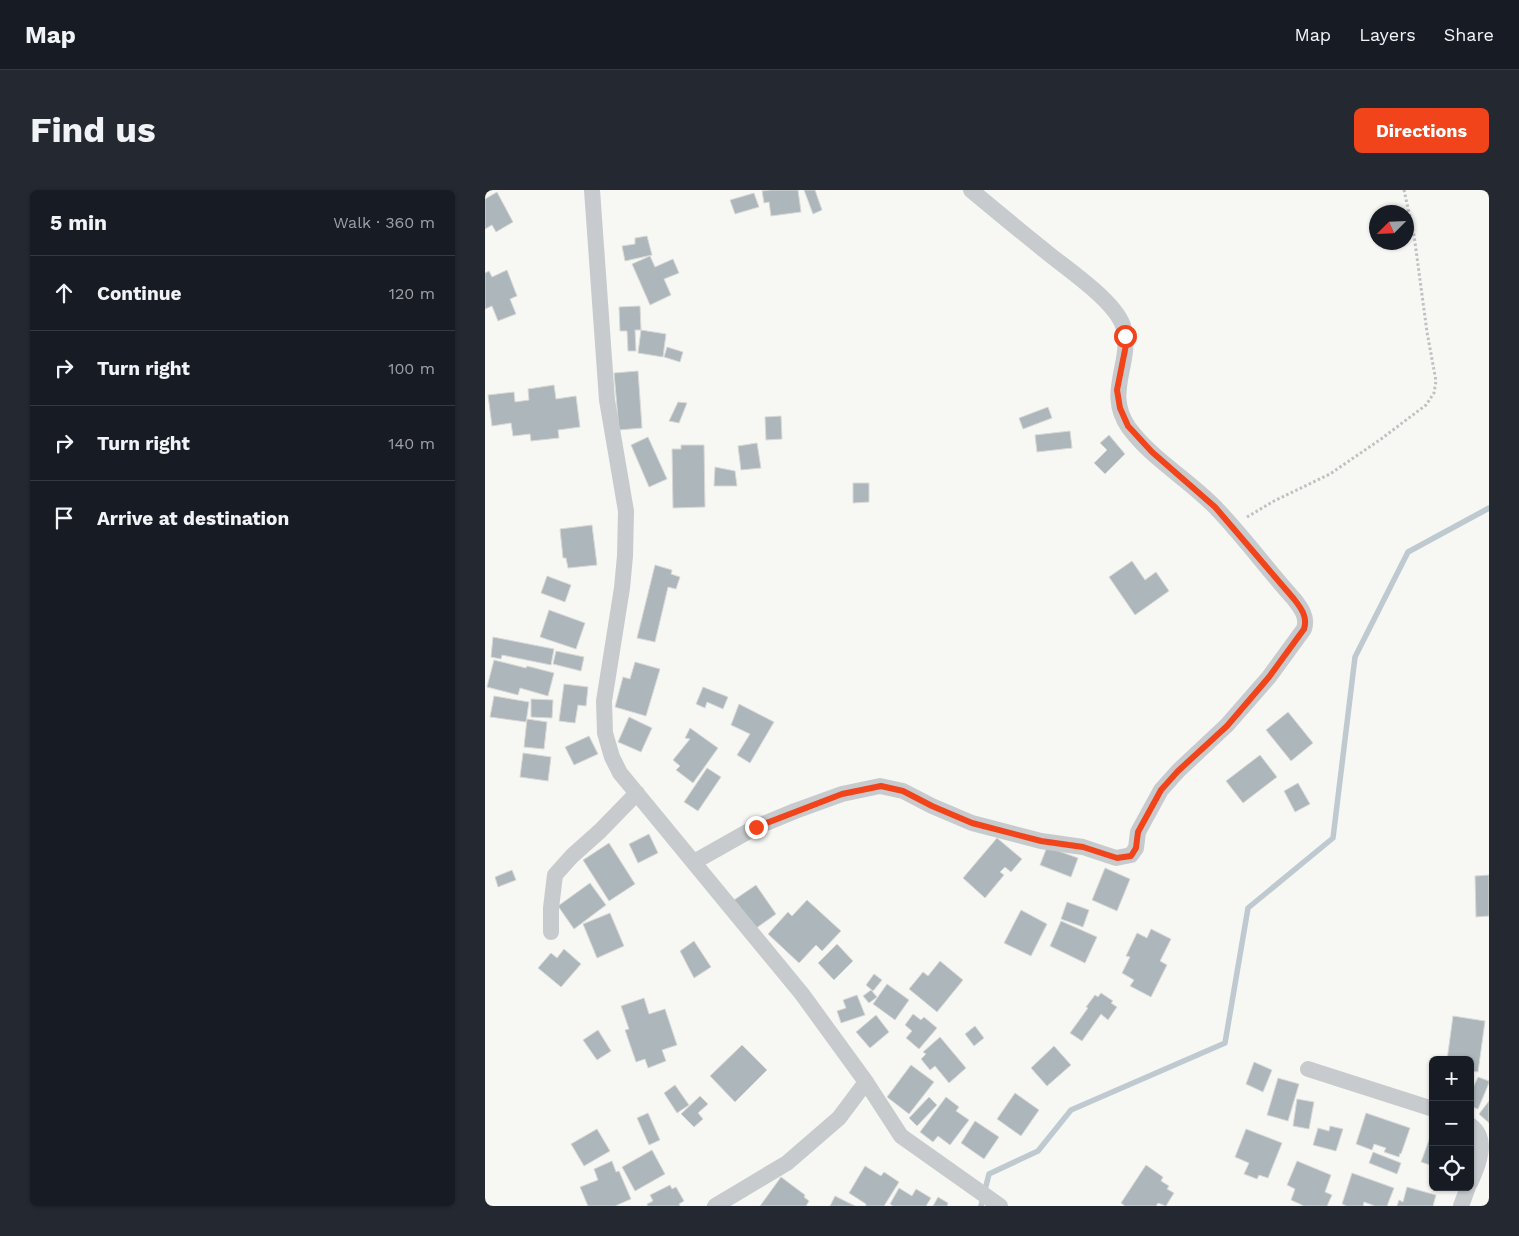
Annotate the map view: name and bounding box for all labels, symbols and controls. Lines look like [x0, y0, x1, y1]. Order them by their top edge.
text: Map [25, 21, 76, 49]
text: Map [1294, 24, 1331, 45]
text: Layers [1359, 24, 1416, 45]
text: Share [1444, 24, 1494, 45]
button: Directions [1354, 108, 1489, 153]
text: Find us [30, 109, 156, 151]
north arrow [1369, 205, 1414, 250]
text: 5 min [50, 210, 107, 235]
text: Walk · 360 m [333, 213, 435, 232]
icon: ahead [50, 279, 78, 307]
text: Continue [97, 282, 181, 305]
text: 120 m [389, 284, 435, 303]
route start [1114, 325, 1137, 348]
icon: right [50, 354, 78, 382]
text: Turn right [97, 357, 190, 380]
text: 100 m [388, 359, 435, 378]
icon: right [50, 429, 78, 457]
text: Turn right [97, 432, 190, 455]
text: 140 m [388, 434, 435, 453]
icon: arrive [50, 504, 78, 532]
text: Arrive at destination [97, 507, 289, 530]
route end [745, 816, 768, 839]
map controls [1429, 1056, 1474, 1191]
button: + [1429, 1056, 1474, 1101]
button: − [1429, 1101, 1474, 1146]
button: locate [1429, 1146, 1474, 1191]

